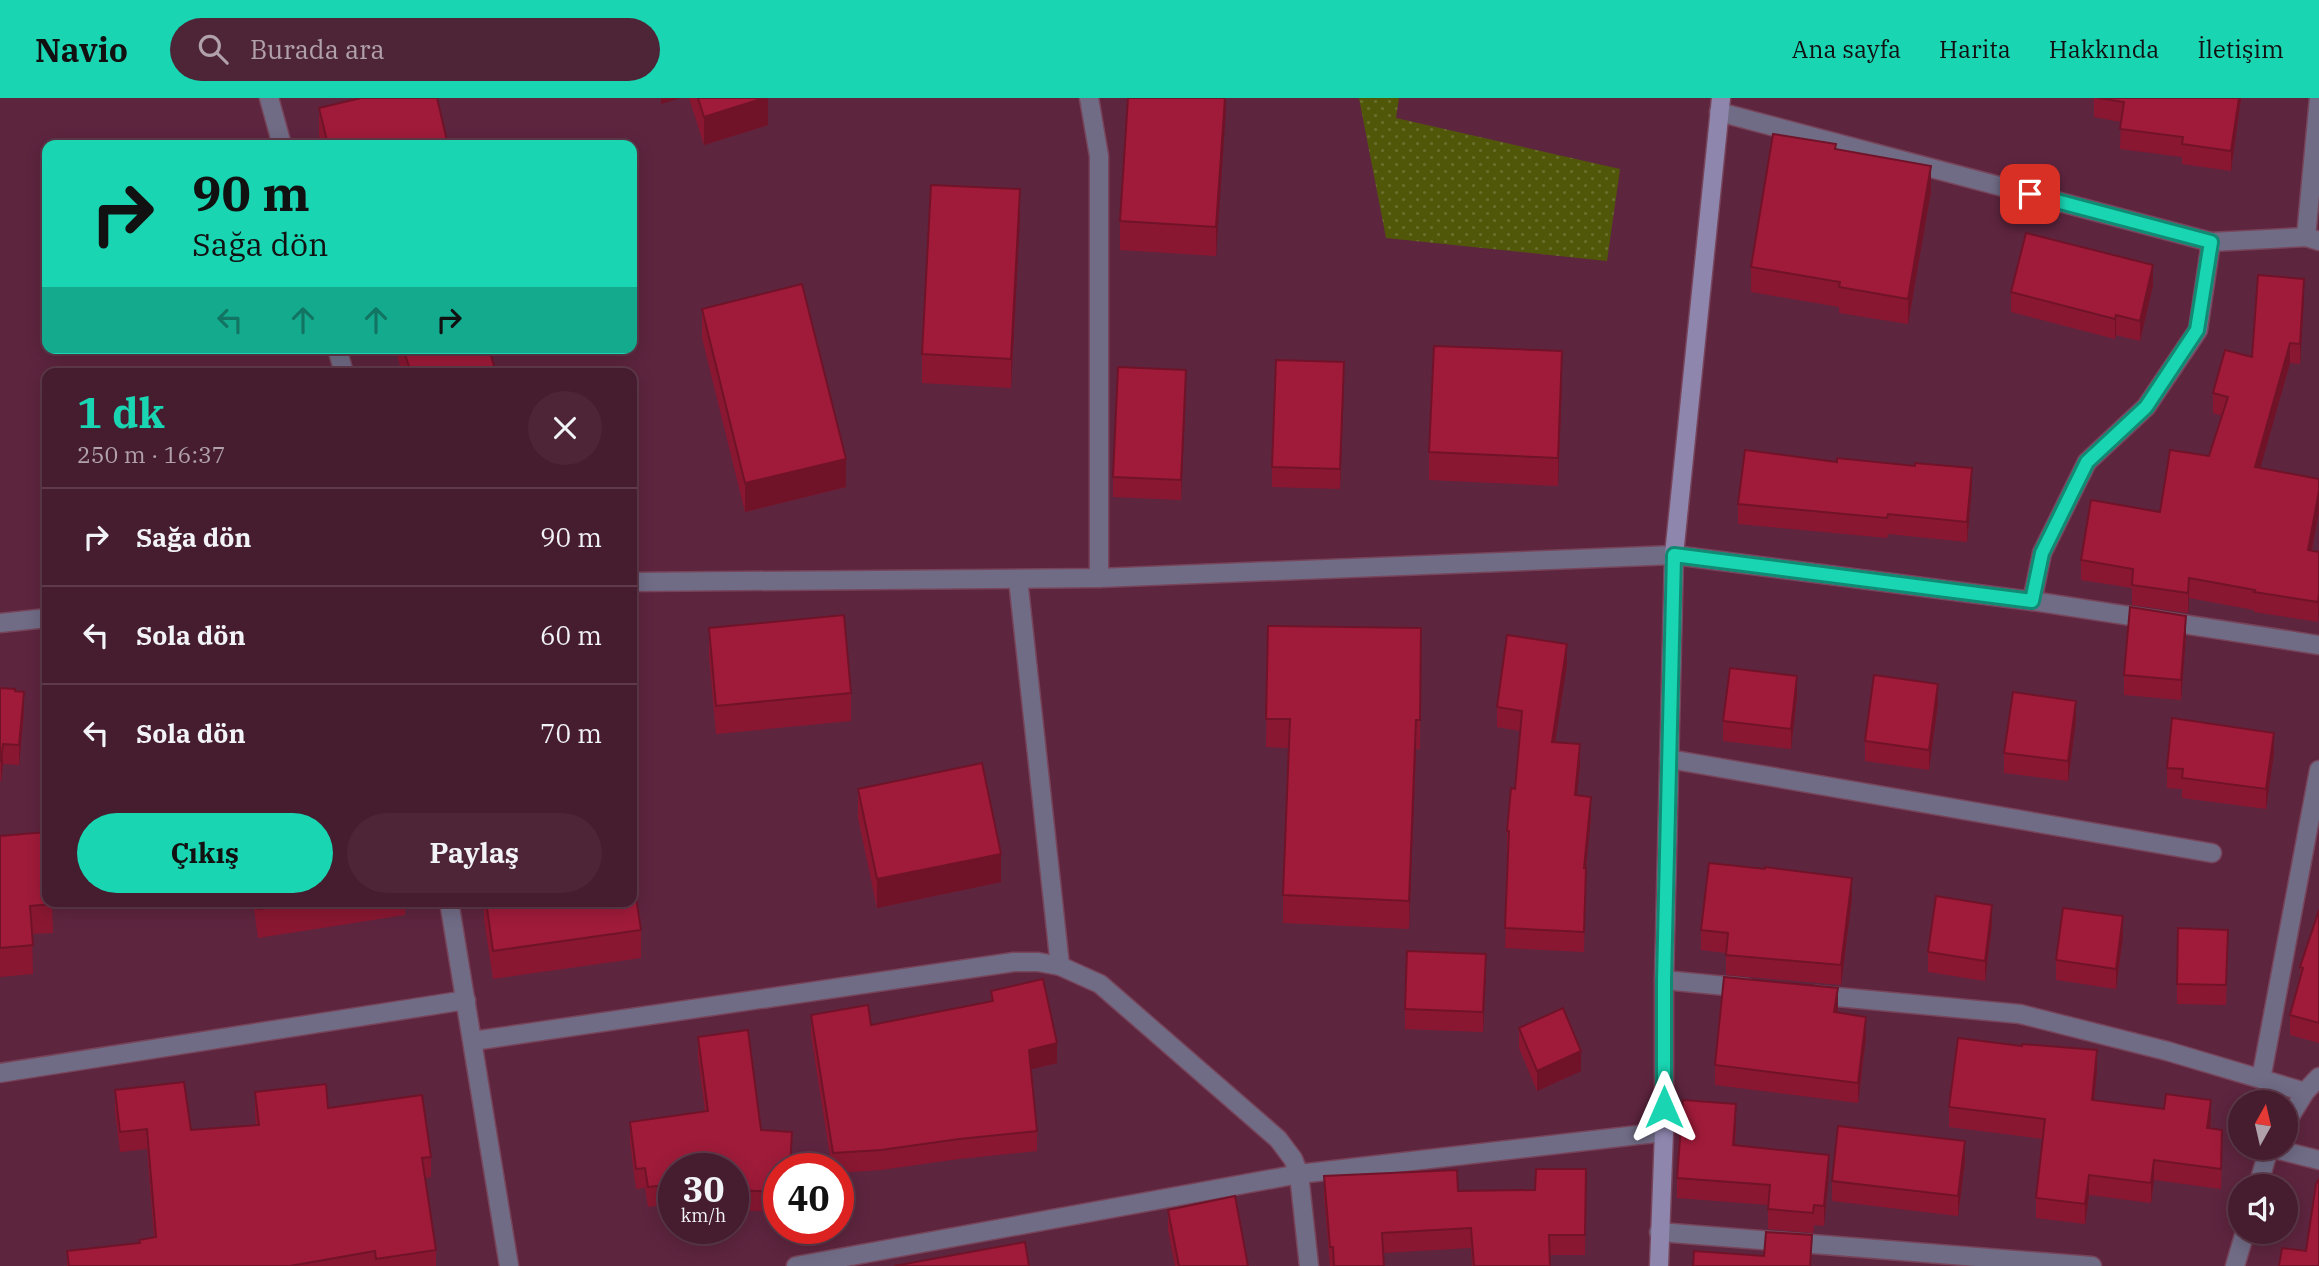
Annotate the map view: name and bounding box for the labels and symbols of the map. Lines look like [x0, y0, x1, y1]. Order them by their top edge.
pin [2000, 164, 2060, 224]
position arrow [1627, 1070, 1701, 1144]
north arrow [2228, 1090, 2298, 1160]
speed limit sign: 40 [763, 1153, 854, 1244]

